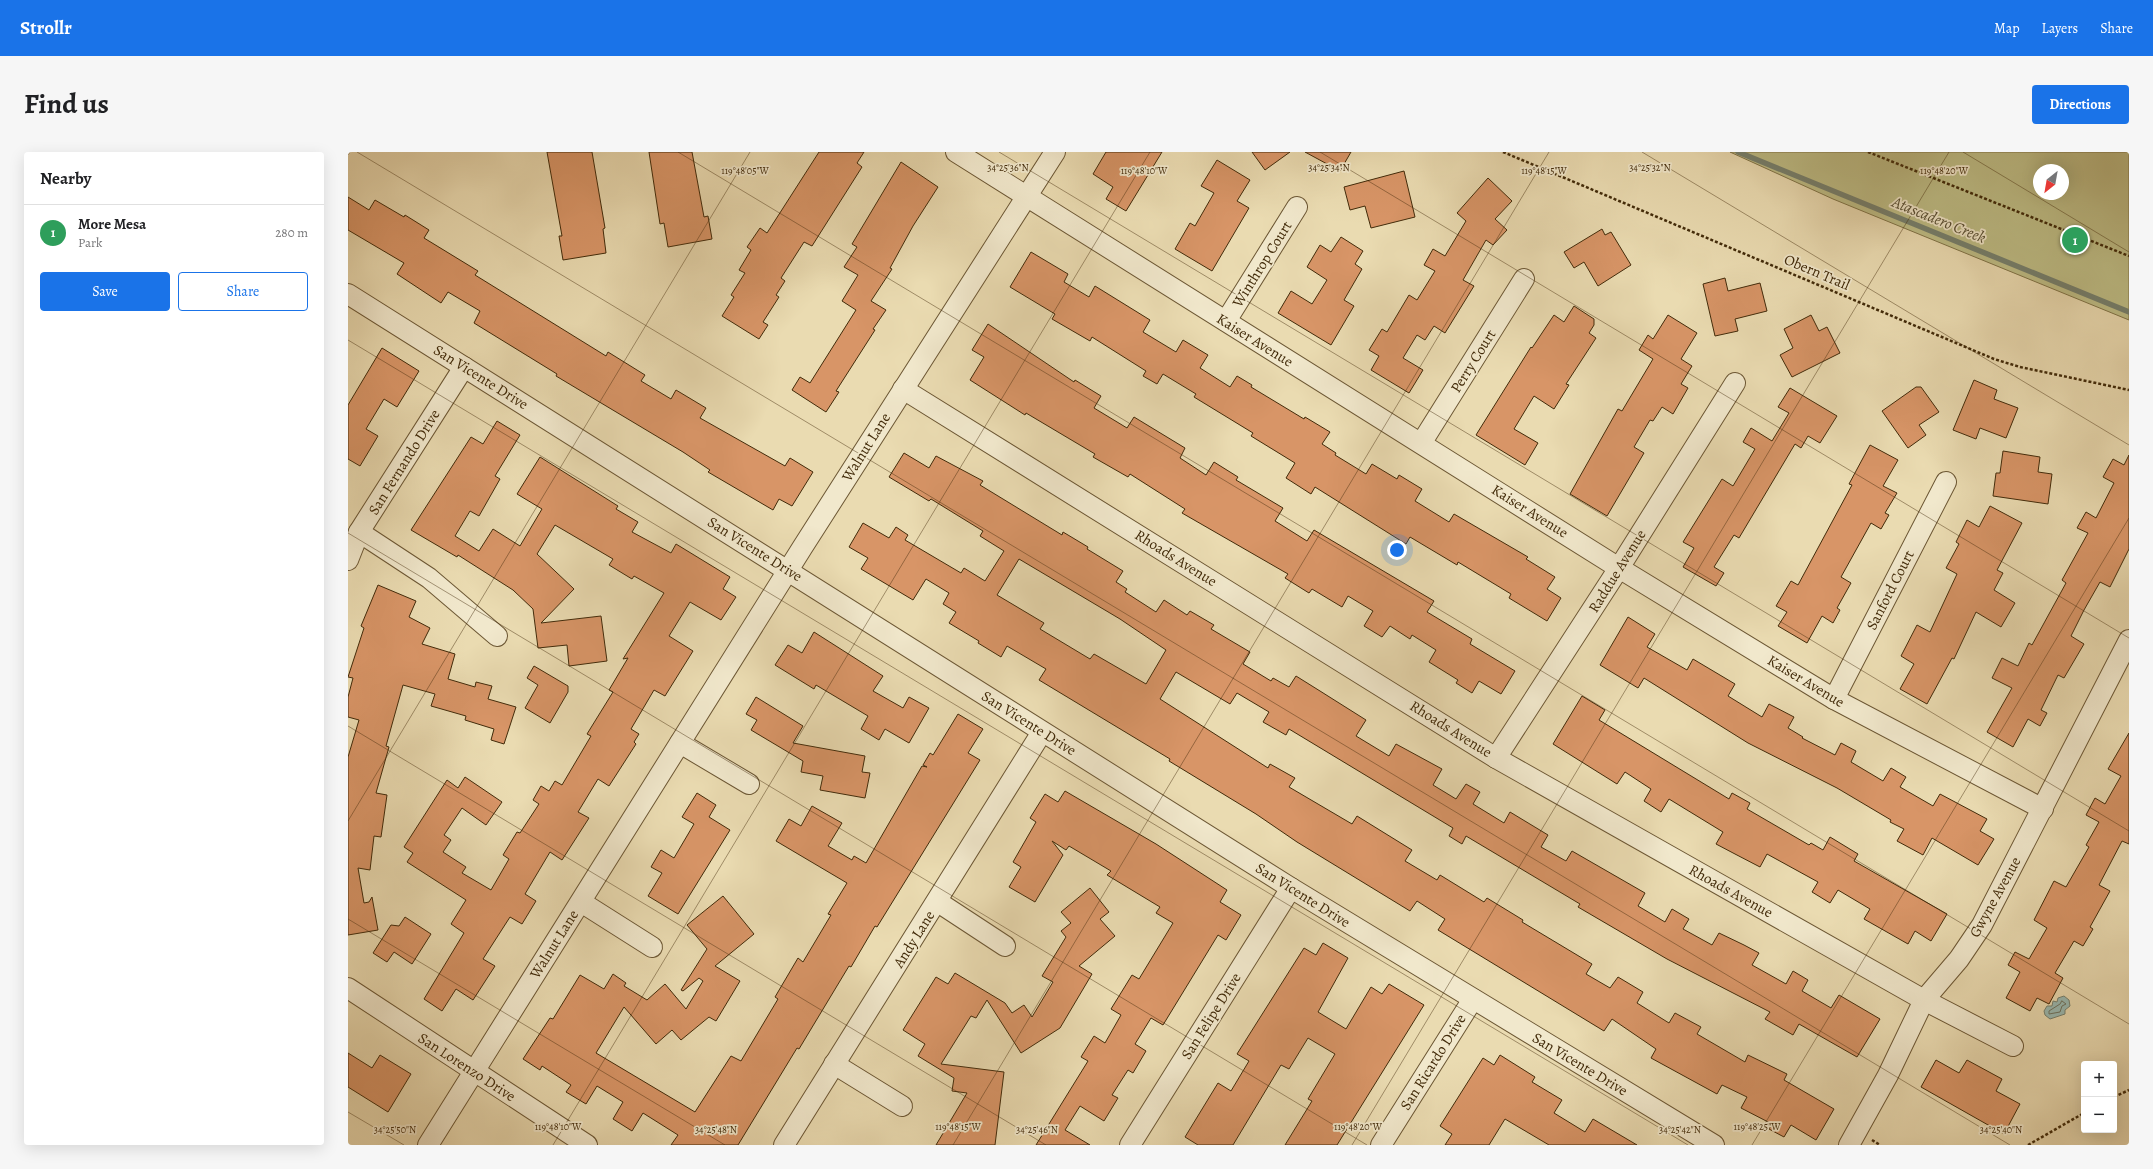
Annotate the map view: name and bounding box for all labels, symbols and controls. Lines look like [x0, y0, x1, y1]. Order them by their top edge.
text: Strollr [20, 15, 72, 41]
text: Map [1994, 19, 2020, 38]
text: Layers [2042, 19, 2078, 38]
text: Share [2100, 19, 2133, 38]
text: Find us [24, 85, 109, 123]
button: Directions [2032, 85, 2129, 124]
text: 34°25'36"N [987, 161, 1029, 174]
text: 34°25'34"N [1308, 161, 1350, 174]
text: 34°25'32"N [1629, 161, 1671, 174]
text: 119°48'05"W [721, 164, 769, 177]
text: 119°48'10"W [1121, 164, 1168, 177]
text: 119°48'15"W [1521, 164, 1567, 177]
text: 119°48'20"W [1920, 164, 1969, 177]
north arrow [2033, 164, 2069, 200]
text: Nearby [40, 167, 91, 190]
water label: Atascadero Creek [1888, 191, 1989, 249]
text: More Mesa [78, 214, 146, 234]
street label: Winthrop Court [1227, 217, 1297, 312]
text: 1 [51, 224, 55, 241]
text: 280 m [275, 224, 308, 241]
pin: 1 [2062, 225, 2088, 255]
text: Park [78, 234, 102, 251]
street label: Obern Trail [1781, 249, 1853, 295]
button: Save [40, 272, 170, 311]
button: Share [178, 272, 308, 311]
street label: Kaiser Avenue [1213, 309, 1297, 372]
street label: Perry Court [1446, 326, 1500, 396]
street label: San Vicente Drive [430, 340, 532, 414]
street label: San Fernando Drive [363, 405, 445, 519]
street label: Walnut Lane [837, 409, 895, 486]
street label: Kaiser Avenue [1488, 480, 1572, 543]
street label: San Vicente Drive [704, 512, 806, 586]
street label: Rhoads Avenue [1131, 525, 1221, 591]
street label: Raddue Avenue [1583, 525, 1651, 616]
your location [1387, 540, 1407, 560]
street label: Sanford Court [1861, 547, 1919, 633]
street label: Kaiser Avenue [1764, 650, 1849, 712]
street label: San Vicente Drive [978, 686, 1080, 760]
street label: Rhoads Avenue [1406, 696, 1496, 762]
street label: Gwyne Avenue [1965, 853, 2026, 941]
street label: San Vicente Drive [1252, 858, 1354, 932]
street label: Rhoads Avenue [1685, 860, 1777, 922]
street label: Walnut Lane [525, 906, 583, 983]
street label: Andy Lane [888, 906, 940, 972]
street label: San Felipe Drive [1176, 969, 1246, 1063]
street label: San Ricardo Drive [1395, 1010, 1471, 1114]
street label: San Lorenzo Drive [414, 1028, 520, 1106]
street label: San Vicente Drive [1529, 1028, 1632, 1101]
map controls [2081, 1061, 2117, 1133]
button: + [2081, 1061, 2117, 1097]
button: − [2081, 1097, 2117, 1133]
text: 119°48'10"W [535, 1120, 582, 1133]
text: 119°48'15"W [935, 1120, 981, 1133]
text: 119°48'20"W [1334, 1120, 1383, 1133]
text: 119°48'25"W [1734, 1120, 1781, 1133]
text: 34°25'50"N [374, 1123, 416, 1136]
text: 34°25'48"N [695, 1123, 737, 1136]
text: 34°25'46"N [1016, 1123, 1058, 1136]
text: 34°25'42"N [1659, 1123, 1701, 1136]
text: 34°25'40"N [1980, 1123, 2022, 1136]

